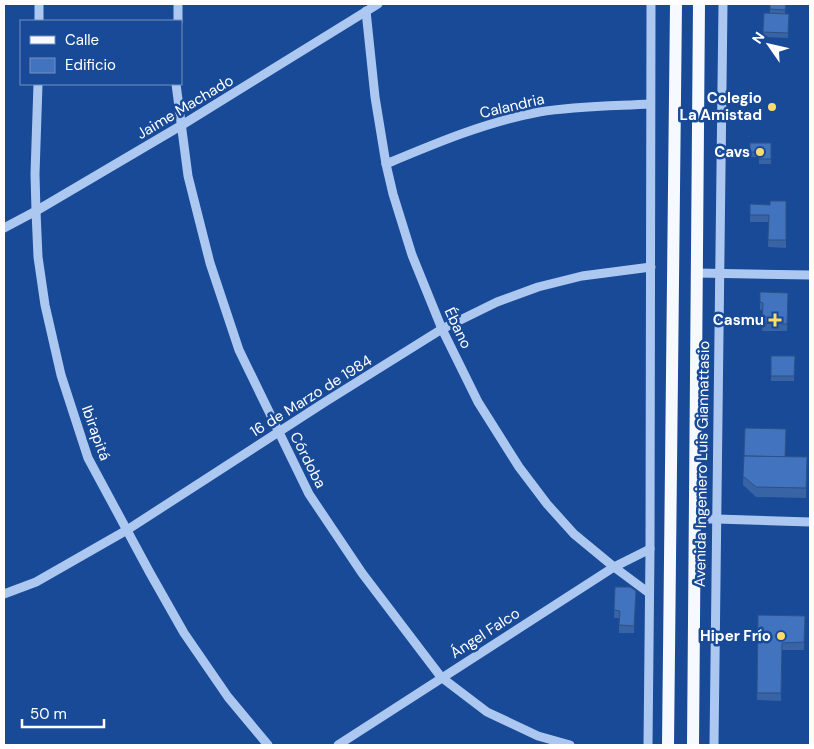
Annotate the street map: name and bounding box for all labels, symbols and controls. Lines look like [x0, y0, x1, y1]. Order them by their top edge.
legend [20, 20, 182, 85]
north arrow [744, 20, 794, 70]
text: N [748, 28, 769, 47]
text: Calle [65, 30, 99, 50]
text: Edificio [65, 55, 116, 75]
street label: Jaime Machado [133, 70, 237, 144]
place label: Colegio La Amistad [680, 88, 762, 125]
street label: Calandria [478, 89, 546, 123]
marker: Colegio La Amistad [766, 101, 778, 113]
place label: Cavs [714, 142, 750, 162]
marker: Cavs [754, 146, 766, 158]
street label: Ébano [440, 304, 476, 352]
place label: Casmu [713, 310, 764, 330]
marker: Casmu [768, 313, 782, 327]
street label: Avenida Ingeniero Luis Giannattasio [690, 341, 714, 587]
street label: 16 de Marzo de 1984 [246, 350, 376, 442]
street label: Ibirapitá [77, 403, 115, 463]
street label: Córdoba [285, 428, 331, 492]
street label: Ángel Falco [446, 603, 524, 663]
place label: Hiper Frío [700, 626, 771, 646]
marker: Hiper Frío [775, 630, 787, 642]
scale bar [22, 696, 105, 728]
text: 50 m [30, 704, 67, 724]

